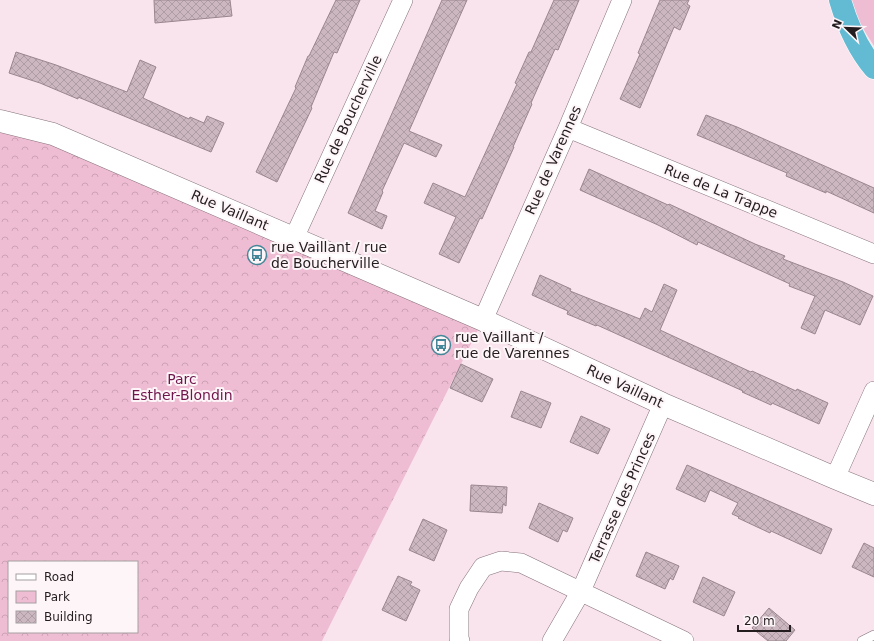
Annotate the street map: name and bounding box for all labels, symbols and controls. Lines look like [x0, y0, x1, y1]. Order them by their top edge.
north arrow [826, 8, 866, 48]
text: N [829, 18, 845, 31]
street label: Rue de Boucherville [311, 52, 385, 186]
street label: Rue de Varennes [522, 103, 584, 217]
street label: Rue de La Trappe [662, 161, 780, 221]
street label: Rue Vaillant [189, 186, 272, 234]
place label: rue Vaillant / rue de Boucherville [271, 239, 387, 271]
bus stop icon: rue Vaillant / rue de Boucherville [246, 244, 268, 266]
place label: rue Vaillant / rue de Varennes [455, 329, 569, 361]
bus stop icon: rue Vaillant / rue de Varennes [430, 334, 452, 356]
street label: Rue Vaillant [584, 361, 666, 411]
park label: Parc Esther-Blondin [131, 371, 233, 403]
street label: Terrasse des Princes [585, 430, 658, 567]
legend [8, 561, 138, 633]
text: Road [44, 570, 74, 584]
text: Park [44, 590, 70, 604]
scale bar [738, 607, 790, 633]
text: Building [44, 610, 93, 624]
text: 20 m [744, 614, 775, 628]

